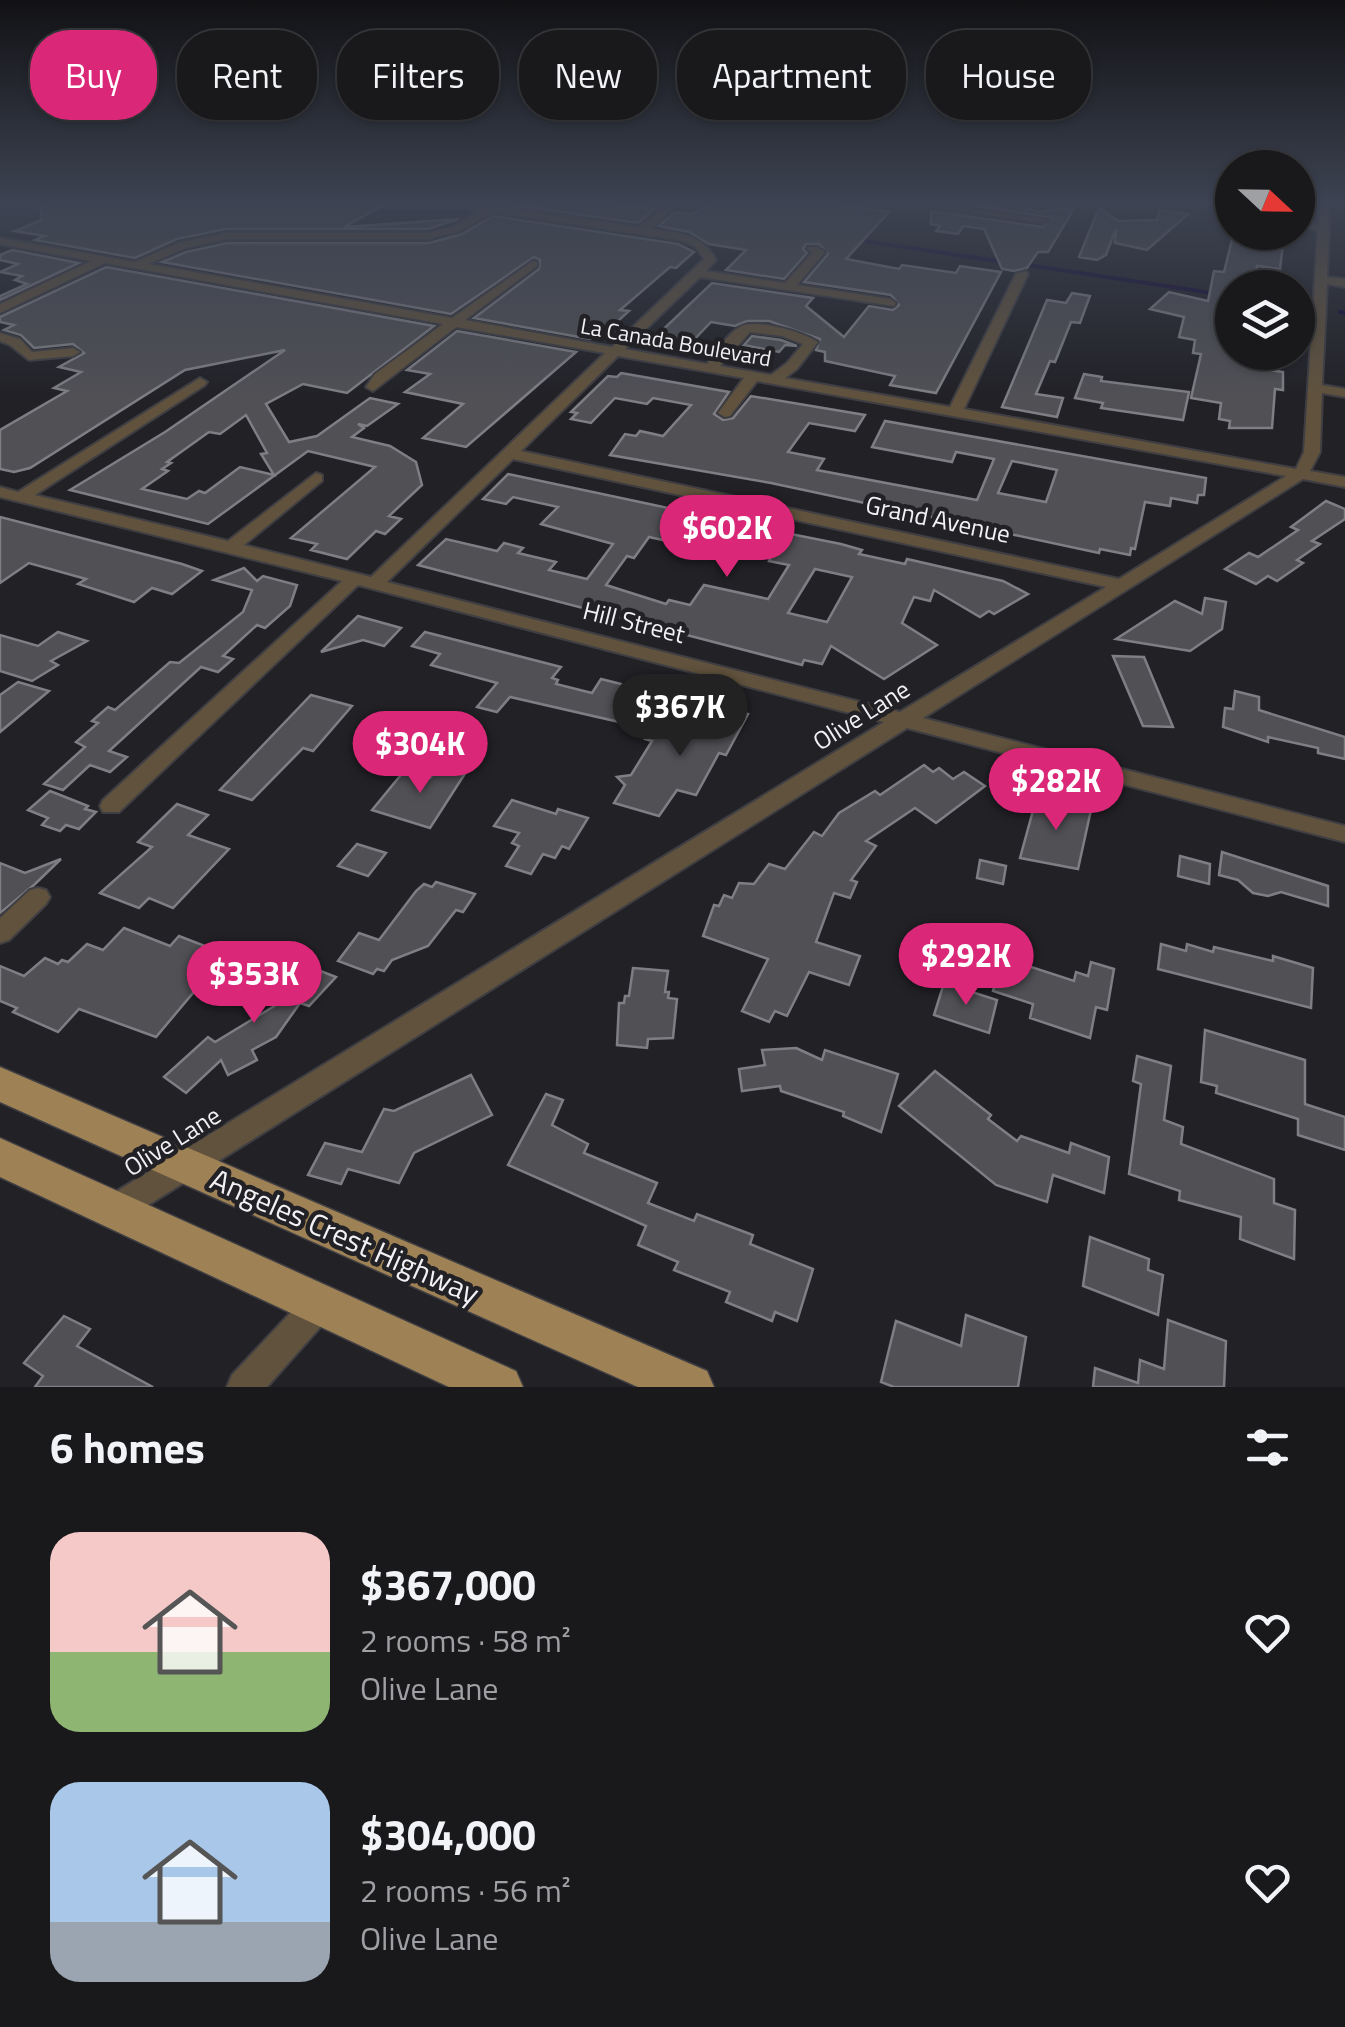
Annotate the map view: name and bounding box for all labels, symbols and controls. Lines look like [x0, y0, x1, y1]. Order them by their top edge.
chip: Buy [30, 30, 157, 120]
chip: Rent [177, 30, 317, 120]
chip: Filters [337, 30, 499, 120]
chip: New [519, 30, 657, 120]
chip: Apartment [677, 30, 906, 120]
chip: House [926, 30, 1091, 120]
north arrow [1215, 150, 1315, 250]
map controls [1215, 150, 1315, 370]
button: layers [1215, 270, 1315, 370]
street label: La Canada Boulevard [578, 309, 774, 375]
street label: Grand Avenue [862, 485, 1014, 553]
pin: $602K [657, 495, 797, 580]
text: $602K [682, 503, 772, 551]
street label: Hill Street [579, 591, 689, 653]
street label: Olive Lane [805, 670, 917, 760]
pin: $367K [610, 674, 750, 759]
text: $367K [635, 682, 725, 730]
pin: $304K [350, 711, 490, 796]
text: $304K [375, 719, 465, 767]
pin: $282K [986, 748, 1126, 833]
text: $282K [1011, 756, 1101, 804]
pin: $292K [896, 923, 1036, 1008]
text: $292K [921, 931, 1011, 979]
pin: $353K [184, 941, 324, 1026]
text: $353K [209, 949, 299, 997]
street label: Olive Lane [116, 1096, 228, 1186]
street label: Angeles Crest Highway [203, 1156, 487, 1316]
text: 6 homes [50, 1415, 205, 1479]
icon: filters [1240, 1420, 1295, 1475]
text: $367,000 [360, 1552, 536, 1616]
icon: home [130, 1572, 250, 1692]
icon: heart [1240, 1605, 1295, 1660]
text: 2 rooms · 58 m² [360, 1616, 571, 1664]
text: Olive Lane [360, 1664, 499, 1712]
text: $304,000 [360, 1802, 536, 1866]
icon: home [130, 1822, 250, 1942]
icon: heart [1240, 1855, 1295, 1910]
text: 2 rooms · 56 m² [360, 1866, 571, 1914]
text: Olive Lane [360, 1914, 499, 1962]

